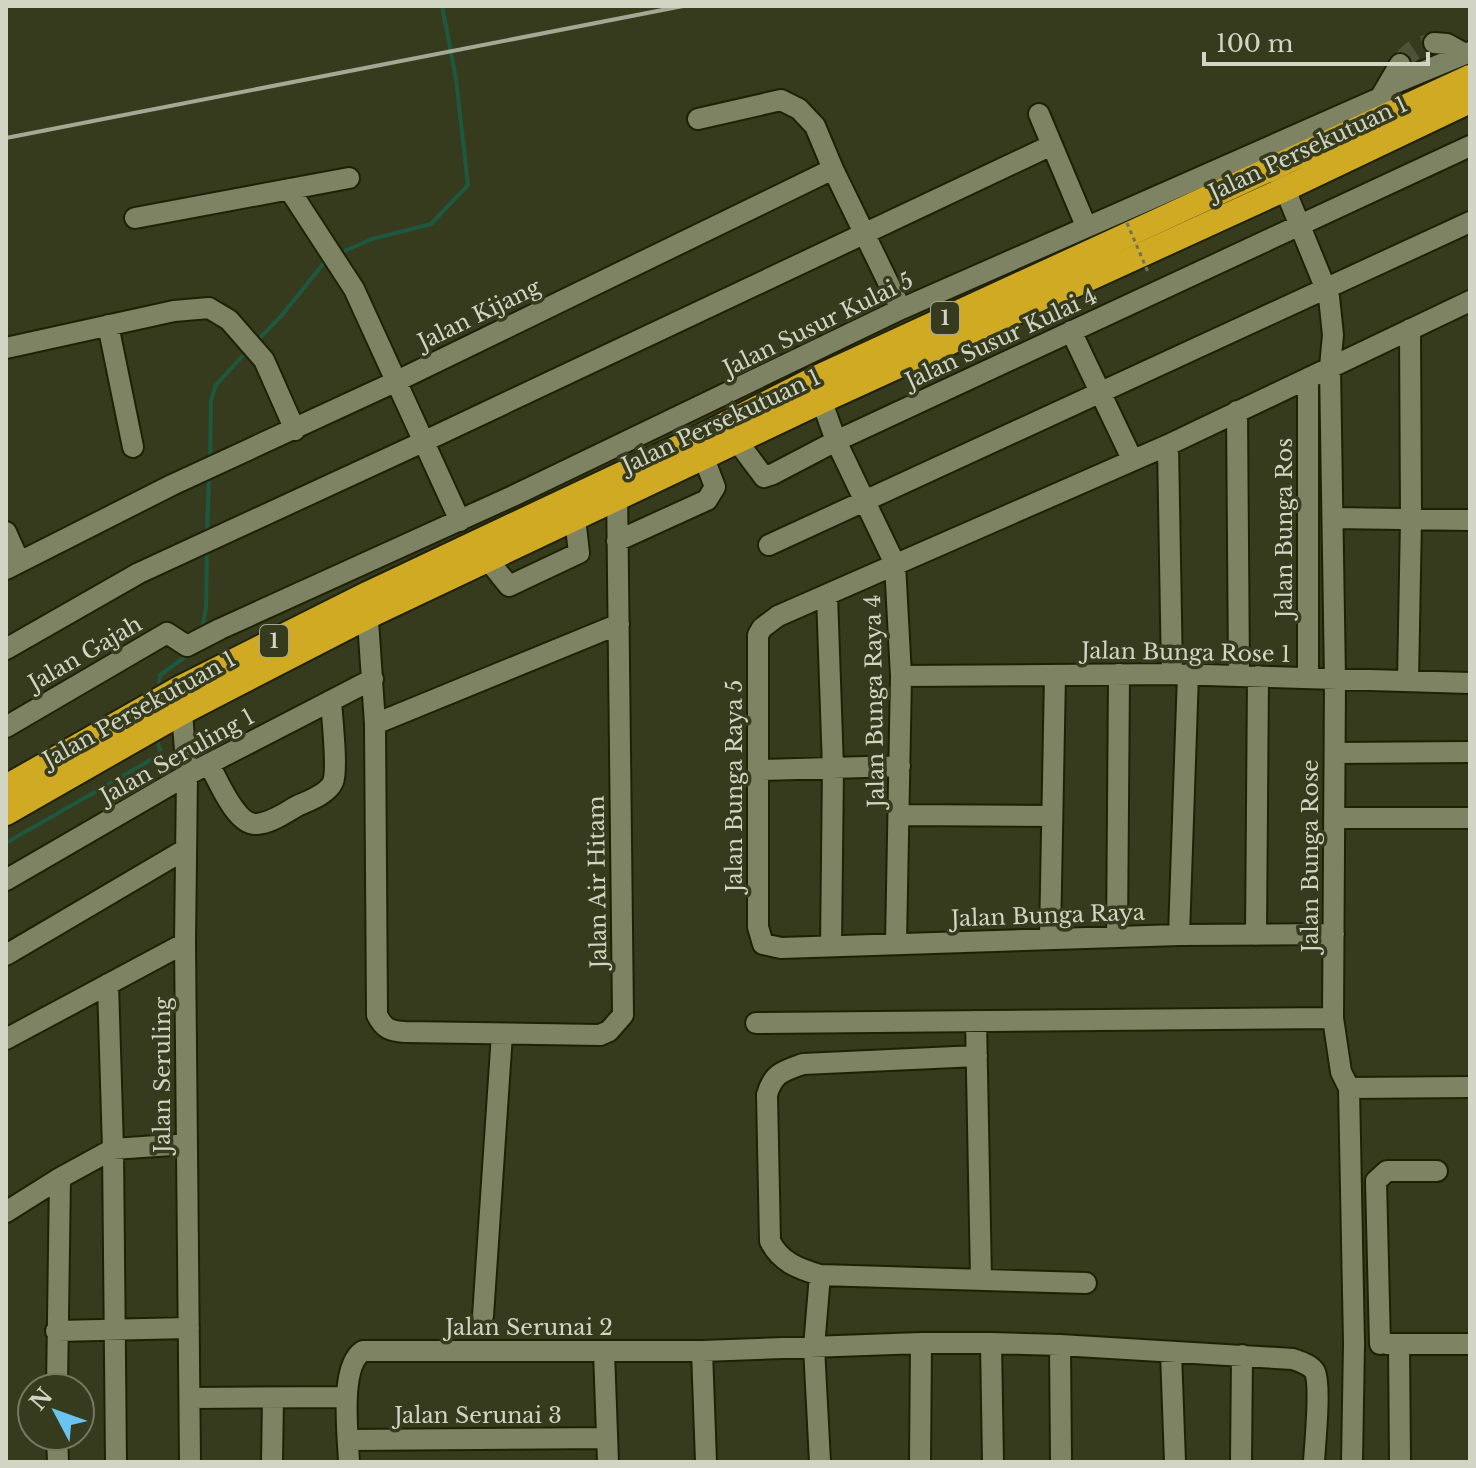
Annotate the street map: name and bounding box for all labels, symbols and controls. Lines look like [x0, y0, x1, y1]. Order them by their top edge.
scale bar [1204, 16, 1428, 66]
text: 100 m [1216, 29, 1294, 58]
street label: Jalan Persekutuan 1 [1202, 91, 1412, 208]
street label: Jalan Susur Kulai 5 [716, 267, 918, 384]
street label: Jalan Kijang [411, 273, 546, 357]
street label: Jalan Susur Kulai 4 [898, 282, 1101, 396]
road number: 1 [931, 302, 959, 334]
street label: Jalan Persekutuan 1 [615, 364, 825, 481]
street label: Jalan Bunga Ros [1271, 438, 1298, 621]
street label: Jalan Bunga Raya 4 [859, 594, 890, 811]
street label: Jalan Gajah [21, 610, 147, 698]
road number: 1 [260, 625, 288, 657]
street label: Jalan Bunga Rose 1 [1078, 637, 1291, 668]
street label: Jalan Persekutuan 1 [36, 645, 240, 775]
street label: Jalan Bunga Raya 5 [721, 680, 748, 895]
street label: Jalan Seruling 1 [93, 703, 259, 811]
street label: Jalan Bunga Rose [1297, 759, 1324, 956]
street label: Jalan Air Hitam [582, 795, 613, 972]
street label: Jalan Bunga Raya [948, 899, 1146, 932]
street label: Jalan Seruling [149, 996, 176, 1156]
street label: Jalan Serunai 2 [442, 1314, 613, 1341]
north arrow [16, 1372, 96, 1452]
text: N [24, 1382, 58, 1416]
street label: Jalan Serunai 3 [391, 1402, 562, 1429]

